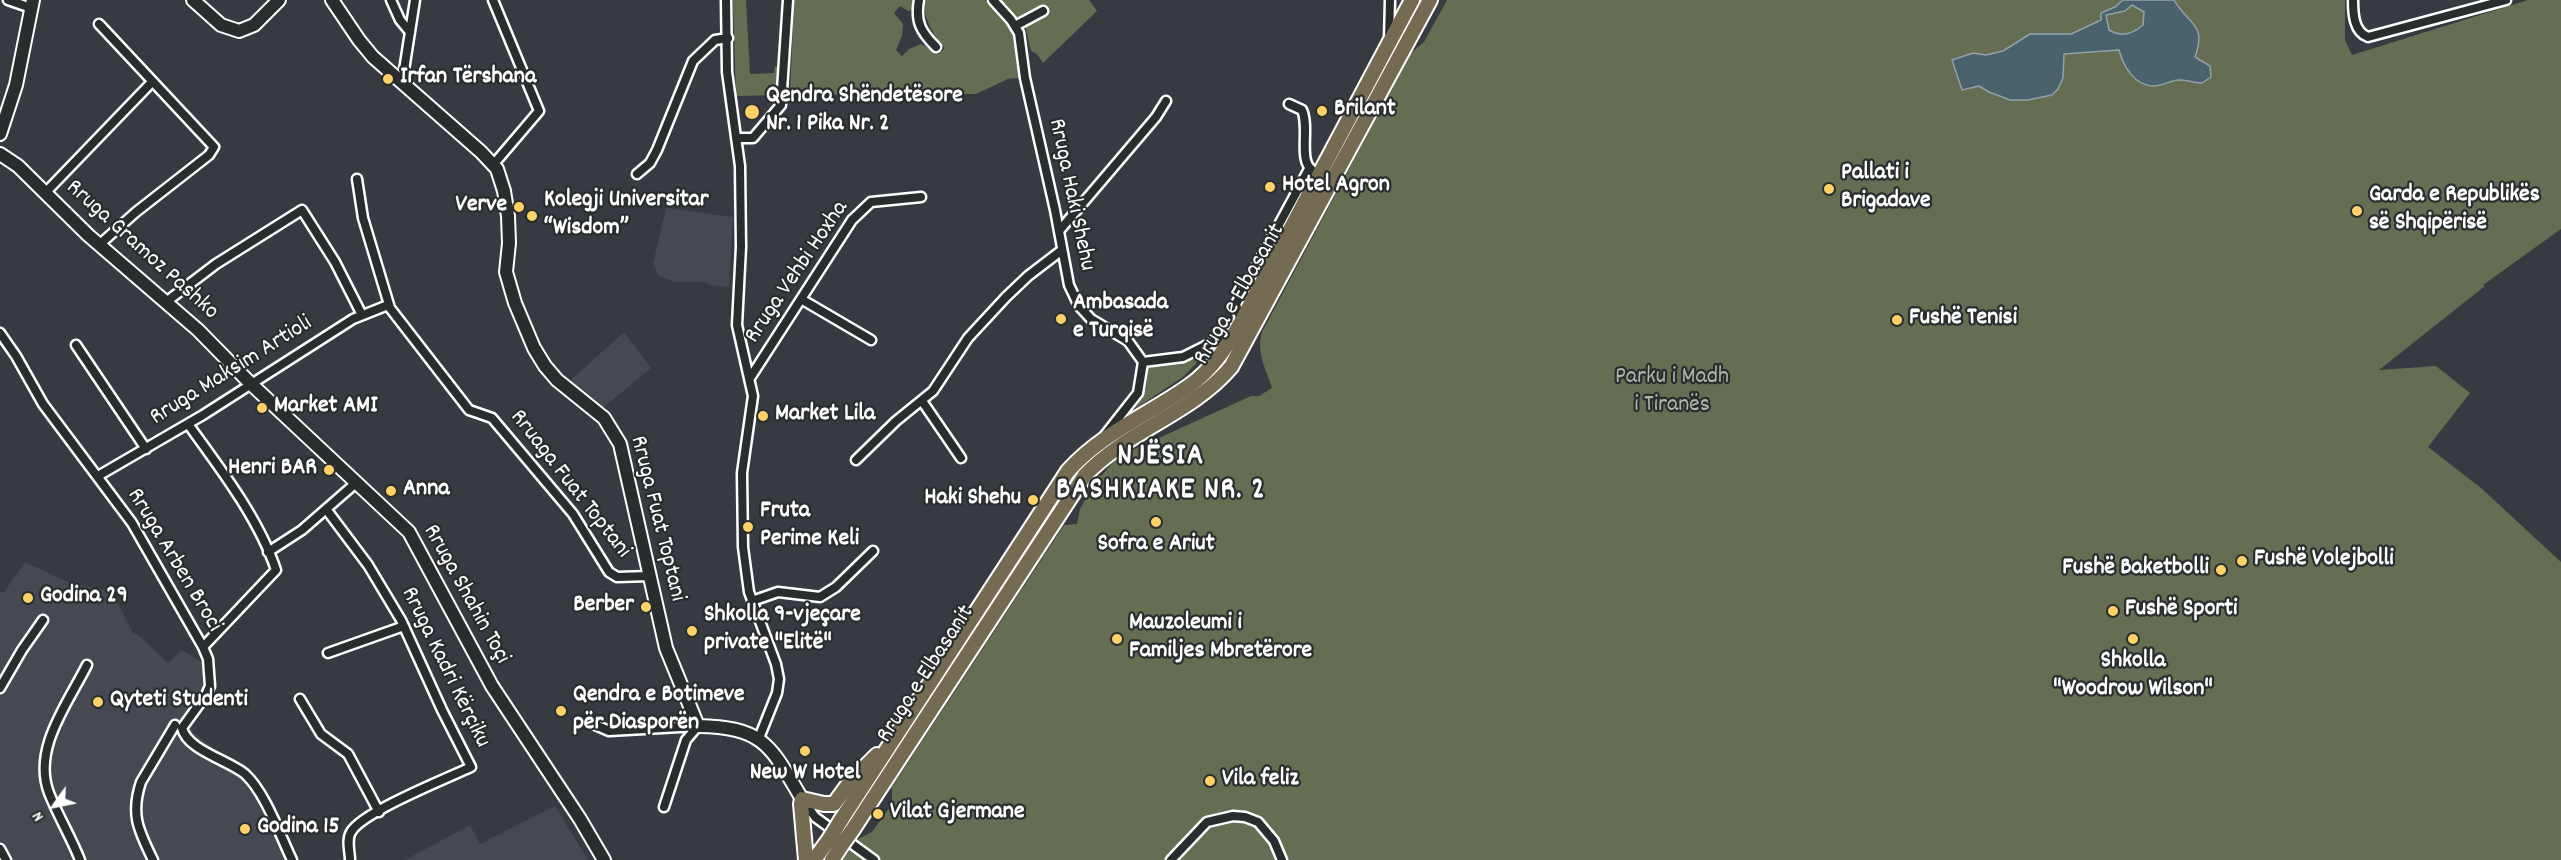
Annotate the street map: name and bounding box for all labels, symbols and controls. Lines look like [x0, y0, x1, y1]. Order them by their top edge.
place label: Irfan Tërshana [400, 65, 536, 93]
marker: Irfan Tërshana [381, 72, 395, 86]
place label: Qendra Shëndetësore Nr. 1 Pika Nr. 2 [766, 84, 963, 140]
place label: Brilant [1334, 97, 1396, 125]
marker: Qendra Shëndetësore Nr. 1 Pika Nr. 2 [743, 103, 761, 121]
marker: Brilant [1315, 104, 1329, 118]
street label: Rruga Haki Shehu [1040, 116, 1100, 274]
place label: Pallati i Brigadave [1841, 161, 1931, 217]
place label: Hotel Agron [1282, 173, 1390, 201]
street label: Rruga Gramoz Pashko [59, 175, 223, 327]
marker: Hotel Agron [1263, 180, 1277, 194]
marker: Pallati i Brigadave [1822, 182, 1836, 196]
place label: Garda e Republikës së Shqipërisë [2369, 183, 2540, 239]
place label: Kolegji Universitar “Wisdom” [544, 188, 709, 244]
place label: Verve [455, 193, 507, 221]
street label: Rruga Vehbi Hoxha [740, 196, 856, 350]
marker: Verve [512, 200, 526, 214]
marker: Garda e Republikës së Shqipërisë [2350, 204, 2364, 218]
marker: Kolegji Universitar “Wisdom” [525, 209, 539, 223]
street label: Rruga e Elbasanit [1189, 219, 1293, 371]
place label: Ambasada e Turqisë [1073, 291, 1168, 347]
place label: Fushë Tenisi [1909, 306, 2017, 334]
street label: Rruga Maksim Artioli [146, 311, 318, 433]
marker: Ambasada e Turqisë [1054, 312, 1068, 326]
marker: Fushë Tenisi [1890, 313, 1904, 327]
park label: Parku i Madh i Tiranës [1615, 365, 1729, 421]
place label: Market AMI [274, 394, 378, 422]
marker: Market AMI [255, 401, 269, 415]
place label: Market Lila [775, 402, 875, 430]
street label: Rruaga Fuat Toptani [502, 405, 636, 565]
marker: Market Lila [756, 409, 770, 423]
street label: Rruga Fuat Toptani [622, 433, 690, 605]
district label: NJËSIA BASHKIAKE NR. 2 [1056, 441, 1266, 512]
place label: Henri BAR [228, 456, 317, 484]
marker: Henri BAR [322, 463, 336, 477]
place label: Anna [403, 477, 450, 505]
street label: Rruga Arben Broci [119, 484, 227, 638]
marker: Anna [384, 484, 398, 498]
place label: Haki Shehu [924, 486, 1021, 514]
marker: Haki Shehu [1026, 493, 1040, 507]
place label: Fruta Perime Keli [760, 499, 859, 555]
marker: Sofra e Ariut [1149, 515, 1163, 529]
street label: Rruga Shahin Toçi [415, 520, 515, 670]
marker: Fruta Perime Keli [741, 520, 755, 534]
place label: Sofra e Ariut [1097, 532, 1215, 560]
place label: Fushë Volejbolli [2254, 547, 2394, 575]
marker: Fushë Volejbolli [2235, 554, 2249, 568]
place label: Fushë Baketbolli [2062, 556, 2209, 584]
marker: Fushë Baketbolli [2214, 563, 2228, 577]
street label: Rruga Kadri Kërçiku [393, 583, 495, 753]
place label: Godina 29 [40, 584, 128, 612]
marker: Godina 29 [21, 591, 35, 605]
place label: Berber [573, 593, 634, 621]
place label: Fushë Sporti [2125, 597, 2237, 625]
marker: Berber [639, 600, 653, 614]
street label: Rruga e Elbasanit [872, 601, 982, 749]
place label: Shkolla 9-vjeçare private "Elitë" [704, 603, 861, 659]
marker: Fushë Sporti [2106, 604, 2120, 618]
place label: Mauzoleumi i Familjes Mbretërore [1129, 611, 1312, 667]
marker: Shkolla 9-vjeçare private "Elitë" [685, 624, 699, 638]
marker: Mauzoleumi i Familjes Mbretërore [1110, 632, 1124, 646]
marker: Shkolla "Woodrow Wilson" [2126, 632, 2140, 646]
place label: Shkolla "Woodrow Wilson" [2053, 649, 2213, 705]
place label: Qendra e Botimeve për Diasporën [573, 683, 745, 739]
place label: Qyteti Studenti [110, 688, 248, 716]
marker: Qyteti Studenti [91, 695, 105, 709]
marker: Qendra e Botimeve për Diasporën [554, 704, 568, 718]
marker: New W Hotel [798, 744, 812, 758]
place label: New W Hotel [750, 761, 860, 789]
place label: Vila feliz [1222, 767, 1299, 795]
marker: Vila feliz [1203, 774, 1217, 788]
north arrow [24, 776, 84, 836]
place label: Vilat Gjermane [890, 800, 1025, 828]
text: N [27, 806, 50, 826]
marker: Vilat Gjermane [871, 807, 885, 821]
place label: Godina 15 [257, 815, 340, 843]
marker: Godina 15 [238, 822, 252, 836]

